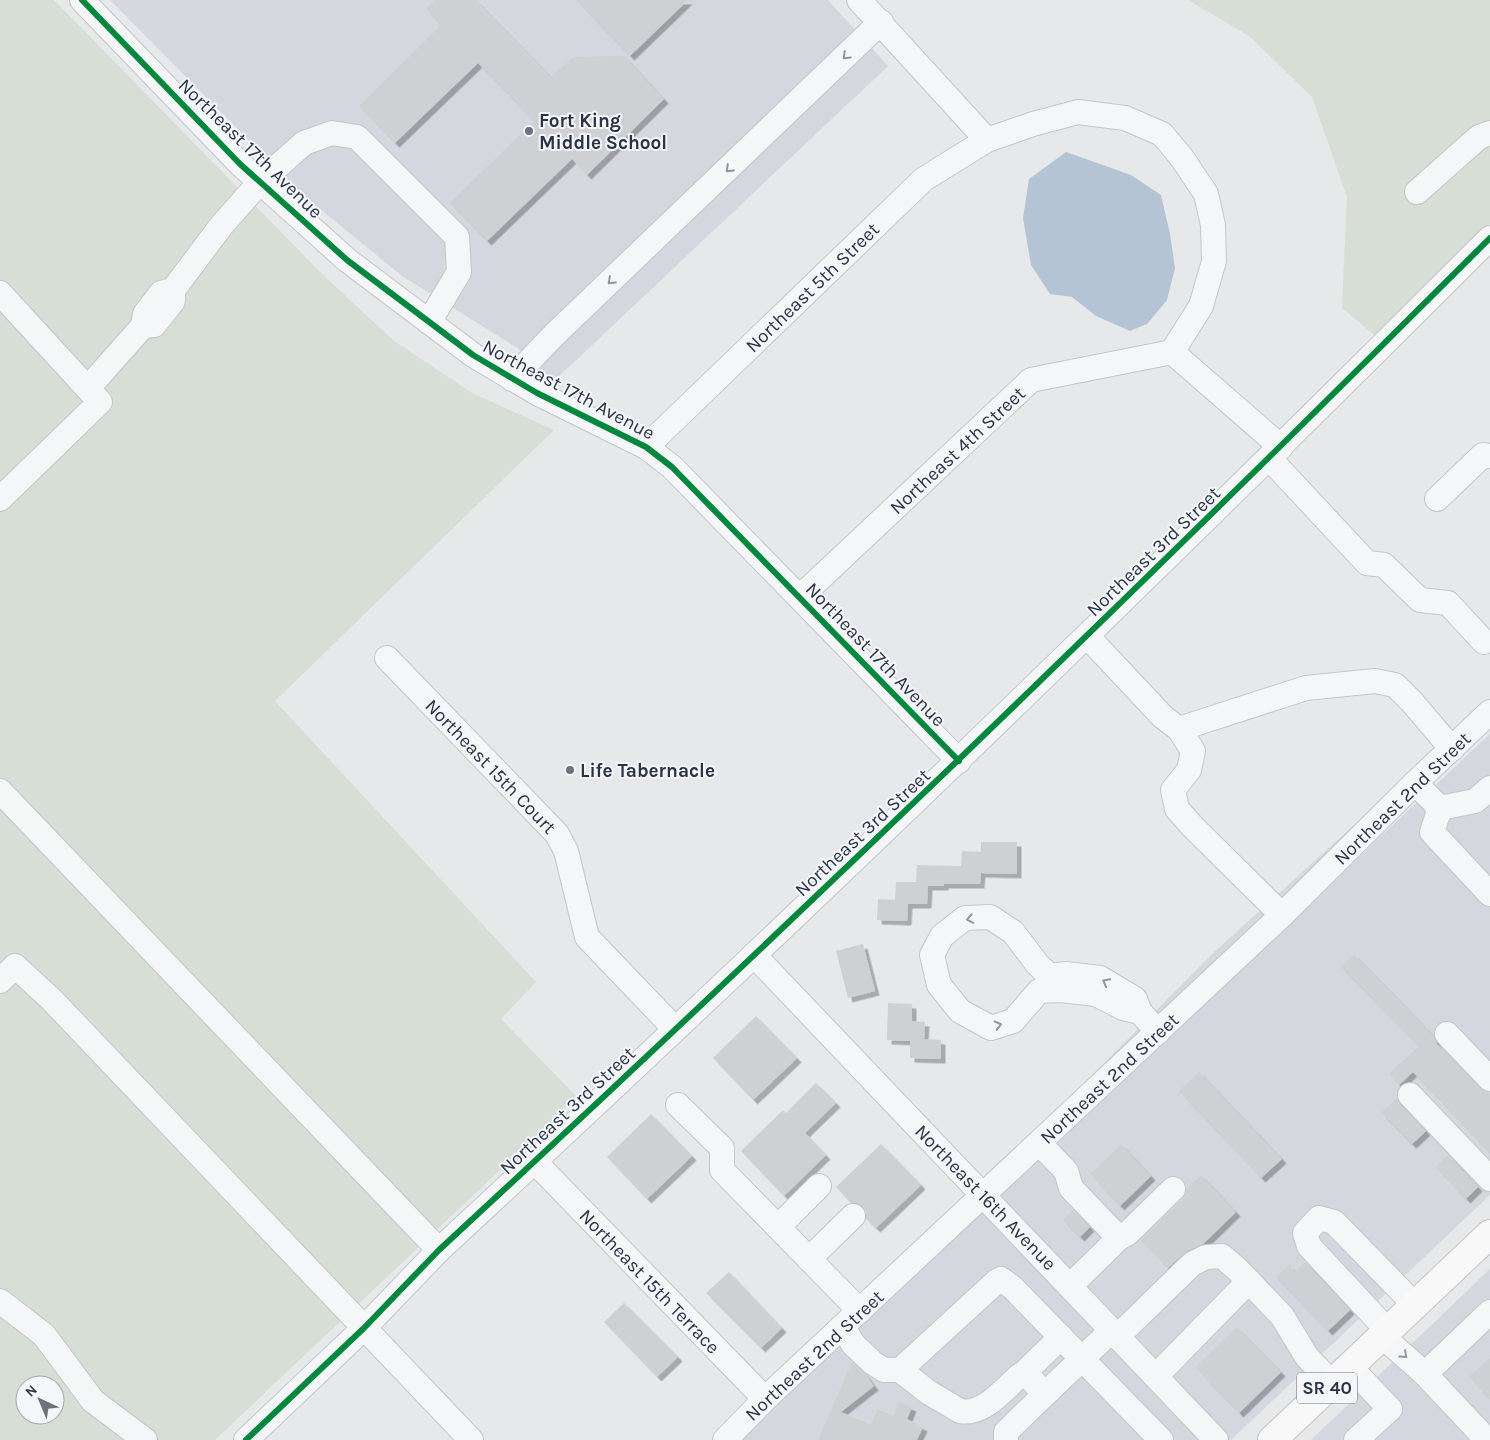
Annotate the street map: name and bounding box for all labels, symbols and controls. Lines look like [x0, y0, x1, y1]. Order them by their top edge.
one-way arrow [842, 50, 851, 59]
street label: Northeast 17th Avenue [174, 74, 327, 223]
place label: Fort King Middle School [539, 110, 667, 154]
marker: Fort King Middle School [523, 125, 535, 137]
one-way arrow [725, 163, 734, 172]
street label: Northeast 5th Street [741, 218, 884, 357]
one-way arrow [608, 275, 617, 284]
street label: Northeast 17th Avenue [479, 335, 658, 445]
street label: Northeast 4th Street [886, 382, 1030, 519]
street label: Northeast 3rd Street [1082, 482, 1225, 621]
street label: Northeast 17th Avenue [801, 578, 950, 731]
street label: Northeast 15th Court [420, 695, 560, 839]
street label: Northeast 2nd Street [1330, 728, 1475, 870]
place label: Life Tabernacle [580, 760, 715, 782]
marker: Life Tabernacle [564, 764, 576, 776]
street label: Northeast 3rd Street [791, 764, 935, 901]
one-way arrow [966, 914, 975, 924]
one-way arrow [1102, 978, 1111, 988]
street label: Northeast 2nd Street [1036, 1009, 1183, 1149]
one-way arrow [993, 1020, 1002, 1031]
street label: Northeast 3rd Street [496, 1042, 640, 1179]
street label: Northeast 16th Avenue [910, 1120, 1060, 1275]
street label: Northeast 15th Terrace [575, 1205, 724, 1359]
street label: Northeast 2nd Street [741, 1286, 888, 1426]
one-way arrow [1398, 1349, 1407, 1358]
road number: SR 40 [1297, 1372, 1357, 1404]
north arrow [15, 1375, 65, 1425]
text: N [22, 1381, 41, 1401]

